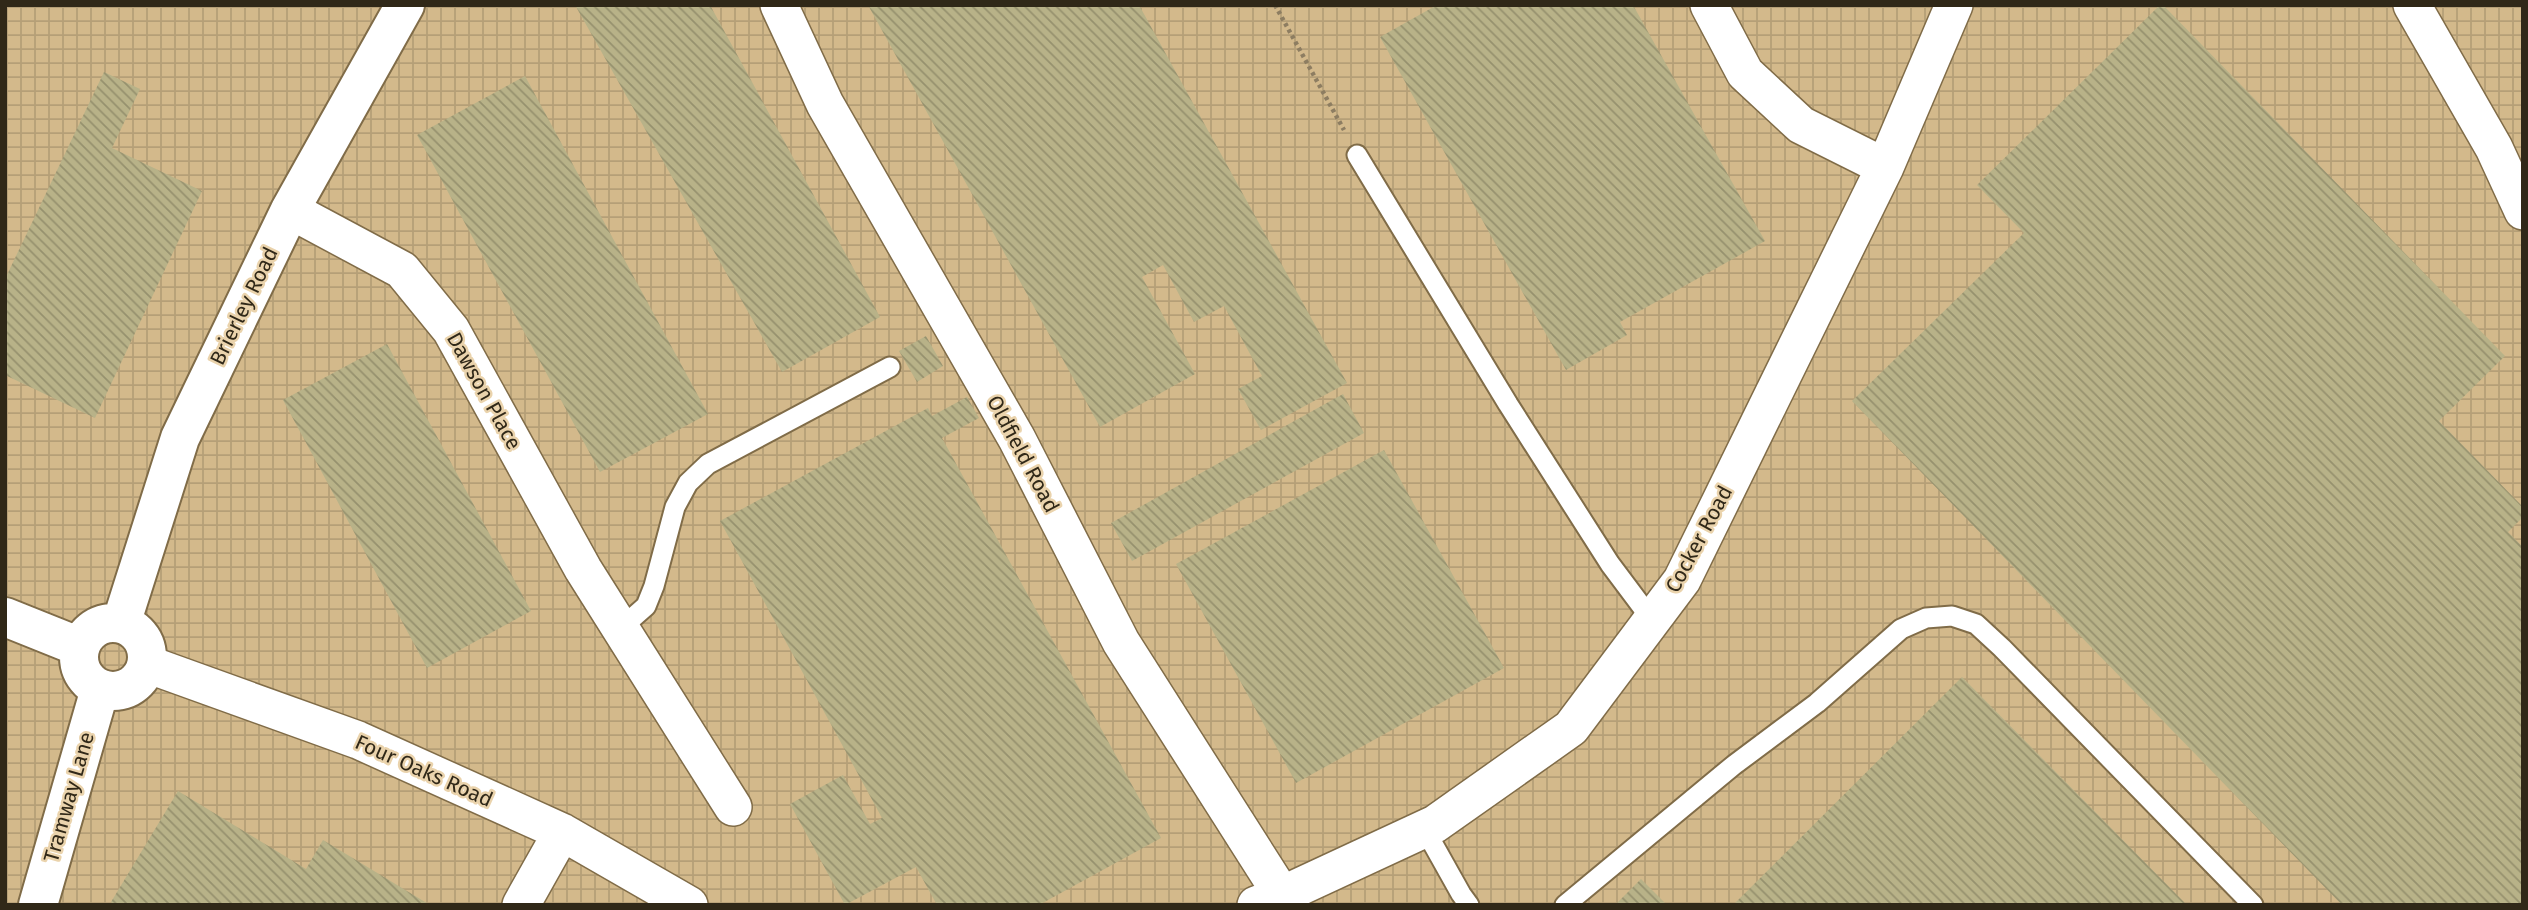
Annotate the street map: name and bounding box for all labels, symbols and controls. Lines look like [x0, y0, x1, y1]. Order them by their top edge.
street label: Brierley Road [204, 243, 284, 369]
street label: Dawson Place [441, 328, 527, 454]
street label: Oldfield Road [981, 391, 1065, 517]
street label: Cocker Road [1660, 481, 1738, 597]
street label: Tramway Lane [38, 729, 100, 865]
street label: Four Oaks Road [351, 729, 497, 813]

